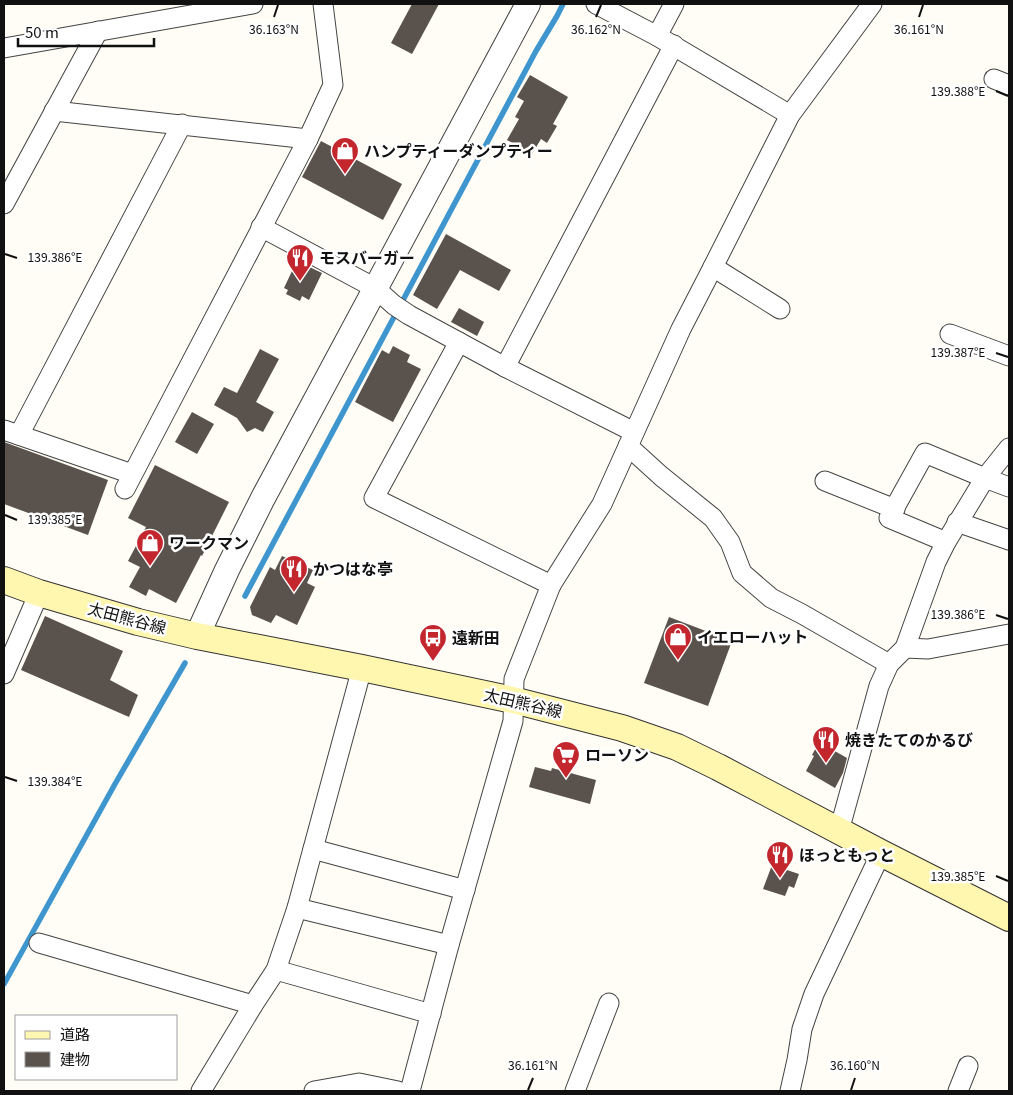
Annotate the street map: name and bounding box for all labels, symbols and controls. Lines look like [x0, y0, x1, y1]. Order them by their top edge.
scale bar [18, 15, 154, 47]
text: 36.163°N [249, 20, 299, 37]
text: 36.162°N [571, 20, 621, 37]
text: 36.161°N [894, 20, 944, 37]
text: 50 m [25, 21, 59, 42]
text: 139.388°E [931, 82, 985, 99]
shop icon: ハンプティーダンプティー [330, 136, 360, 175]
place label: ハンプティーダンプティー [364, 138, 553, 162]
restaurant icon: モスバーガー [285, 243, 315, 282]
place label: モスバーガー [319, 245, 415, 269]
text: 139.386°E [28, 248, 82, 265]
text: 139.387°E [931, 343, 985, 360]
text: 139.385°E [28, 510, 82, 527]
shop icon: ワークマン [135, 528, 165, 567]
place label: ワークマン [169, 530, 249, 554]
restaurant icon: かつはな亭 [279, 554, 309, 593]
place label: かつはな亭 [313, 556, 393, 580]
street label: 太田熊谷線 [86, 595, 169, 639]
text: 139.386°E [931, 605, 985, 622]
shop icon: イエローハット [663, 622, 693, 661]
bus stop icon: 遠新田 [418, 623, 448, 662]
place label: イエローハット [697, 624, 809, 648]
place label: 遠新田 [452, 625, 500, 649]
street label: 太田熊谷線 [482, 681, 565, 723]
restaurant icon: 焼きたてのかるび [811, 725, 841, 764]
place label: 焼きたてのかるび [845, 727, 973, 751]
supermarket icon: ローソン [551, 740, 581, 779]
place label: ローソン [585, 742, 649, 766]
text: 139.384°E [28, 772, 82, 789]
restaurant icon: ほっともっと [765, 840, 795, 879]
place label: ほっともっと [799, 842, 895, 866]
text: 139.385°E [931, 867, 985, 884]
legend [15, 1015, 178, 1080]
text: 道路 [60, 1023, 90, 1044]
text: 建物 [60, 1048, 90, 1069]
text: 36.161°N [508, 1056, 558, 1073]
text: 36.160°N [830, 1056, 880, 1073]

